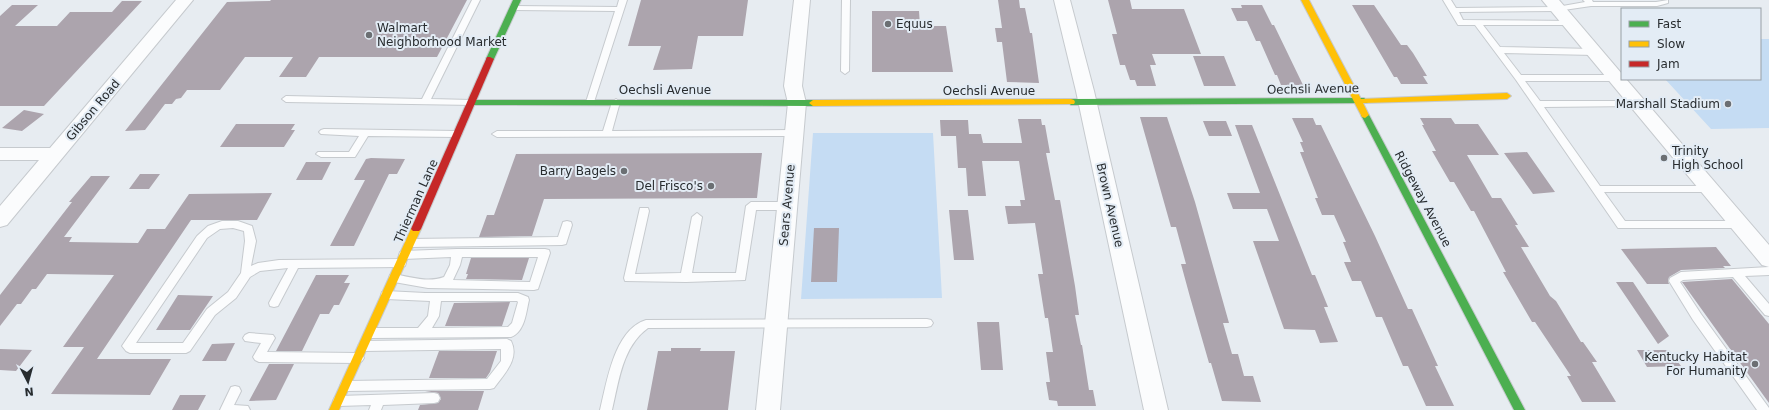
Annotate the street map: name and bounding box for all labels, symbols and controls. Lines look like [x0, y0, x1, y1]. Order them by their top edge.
legend [1621, 8, 1761, 80]
place label: Equus [896, 17, 933, 31]
text: Fast [1657, 17, 1681, 31]
marker: Equus [883, 19, 893, 29]
place label: Walmart Neighborhood Market [377, 21, 507, 49]
marker: Walmart Neighborhood Market [364, 30, 374, 40]
text: Slow [1657, 37, 1685, 51]
text: Jam [1656, 57, 1680, 71]
street label: Gibson Road [63, 77, 123, 143]
street label: Oechsli Avenue [1267, 81, 1359, 97]
street label: Oechsli Avenue [619, 83, 711, 97]
street label: Oechsli Avenue [943, 84, 1035, 98]
place label: Marshall Stadium [1616, 97, 1720, 111]
marker: Marshall Stadium [1723, 99, 1733, 109]
place label: Trinity High School [1671, 144, 1743, 172]
street label: Ridgeway Avenue [1392, 148, 1454, 250]
marker: Trinity High School [1659, 153, 1669, 163]
street label: Thierman Lane [391, 157, 441, 246]
street label: Brown Avenue [1093, 161, 1127, 249]
place label: Barry Bagels [540, 164, 616, 178]
street label: Sears Avenue [776, 164, 798, 246]
marker: Barry Bagels [619, 166, 629, 176]
place label: Del Frisco's [635, 179, 703, 193]
marker: Del Frisco's [706, 181, 716, 191]
place label: Kentucky Habitat For Humanity [1644, 350, 1747, 378]
marker: Kentucky Habitat For Humanity [1750, 359, 1760, 369]
north arrow [8, 362, 48, 402]
text: N [24, 385, 34, 398]

